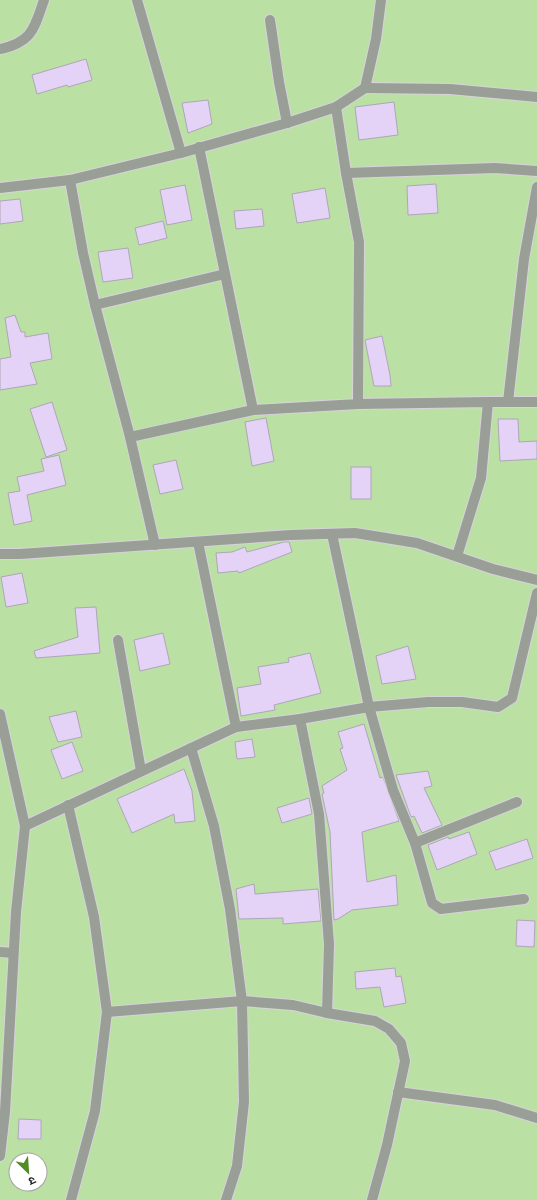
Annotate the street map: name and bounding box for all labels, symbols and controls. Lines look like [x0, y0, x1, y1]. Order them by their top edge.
north arrow [8, 1152, 48, 1192]
text: उ [25, 1172, 39, 1190]

